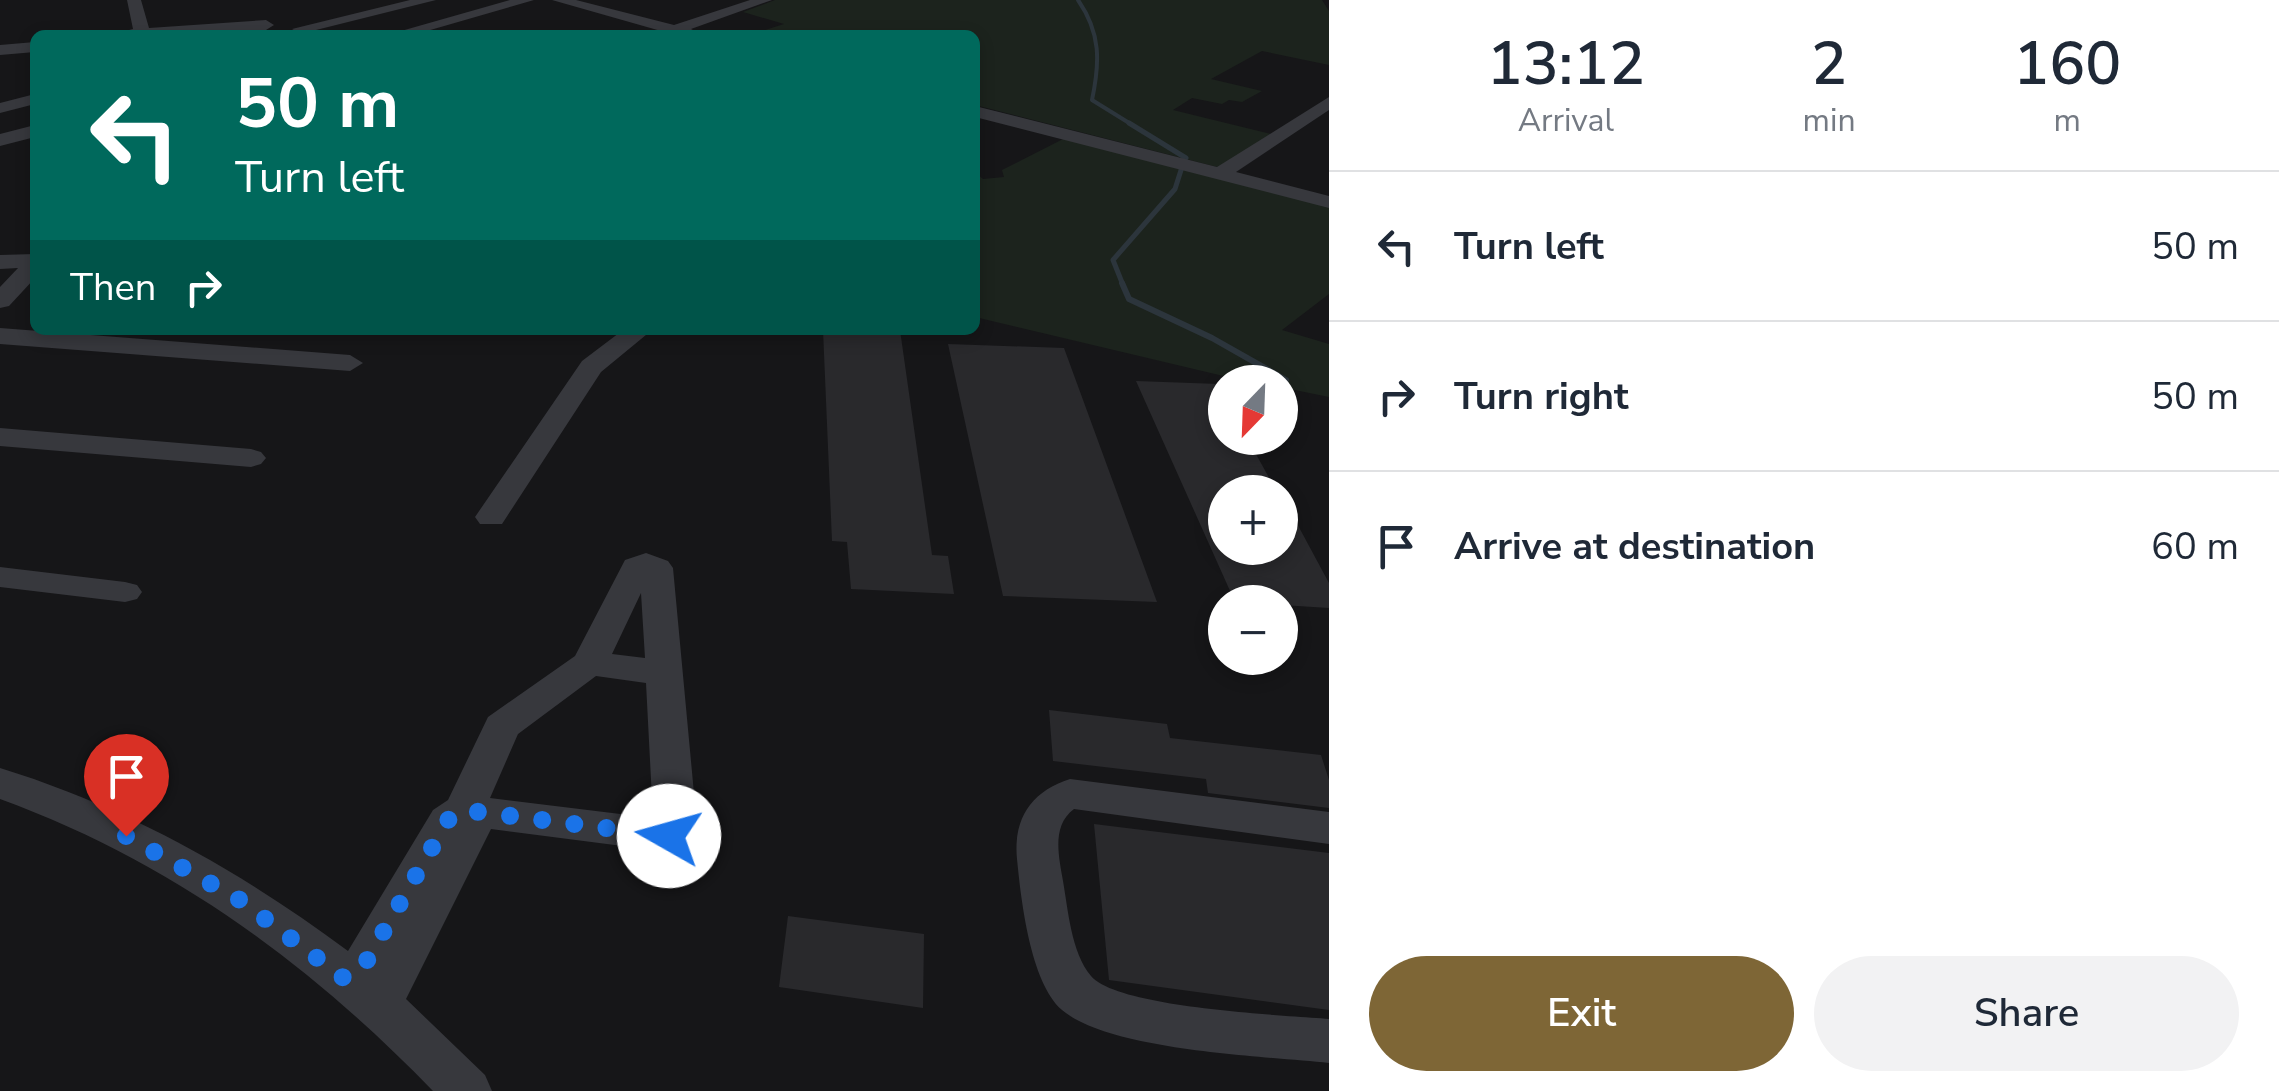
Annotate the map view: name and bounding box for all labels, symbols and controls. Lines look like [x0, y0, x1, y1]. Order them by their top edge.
text: 13:12 [1487, 23, 1645, 105]
text: 2 [1811, 23, 1847, 105]
text: 160 [2013, 23, 2121, 105]
text: 50 m [235, 56, 399, 152]
icon: left [70, 70, 200, 200]
text: Arrival [1518, 99, 1614, 142]
text: min [1803, 99, 1856, 142]
text: m [2054, 99, 2081, 142]
text: Turn left [235, 147, 404, 208]
icon: left [1369, 219, 1424, 274]
text: Turn left [1454, 221, 1604, 272]
text: 50 m [2151, 221, 2239, 272]
icon: right [176, 260, 231, 315]
text: Then [70, 262, 156, 313]
north arrow [1208, 365, 1298, 455]
map controls [1208, 365, 1298, 675]
icon: right [1369, 369, 1424, 424]
text: Turn right [1454, 371, 1629, 422]
text: 50 m [2151, 371, 2239, 422]
button: + [1208, 475, 1298, 565]
icon: arrive [1369, 519, 1424, 574]
text: Arrive at destination [1454, 521, 1815, 572]
text: 60 m [2151, 521, 2239, 572]
button: − [1208, 585, 1298, 675]
pin [84, 734, 169, 837]
icon: arrive [99, 749, 154, 804]
position arrow [617, 784, 721, 888]
button: Exit [1369, 956, 1794, 1071]
button: Share [1814, 956, 2239, 1071]

